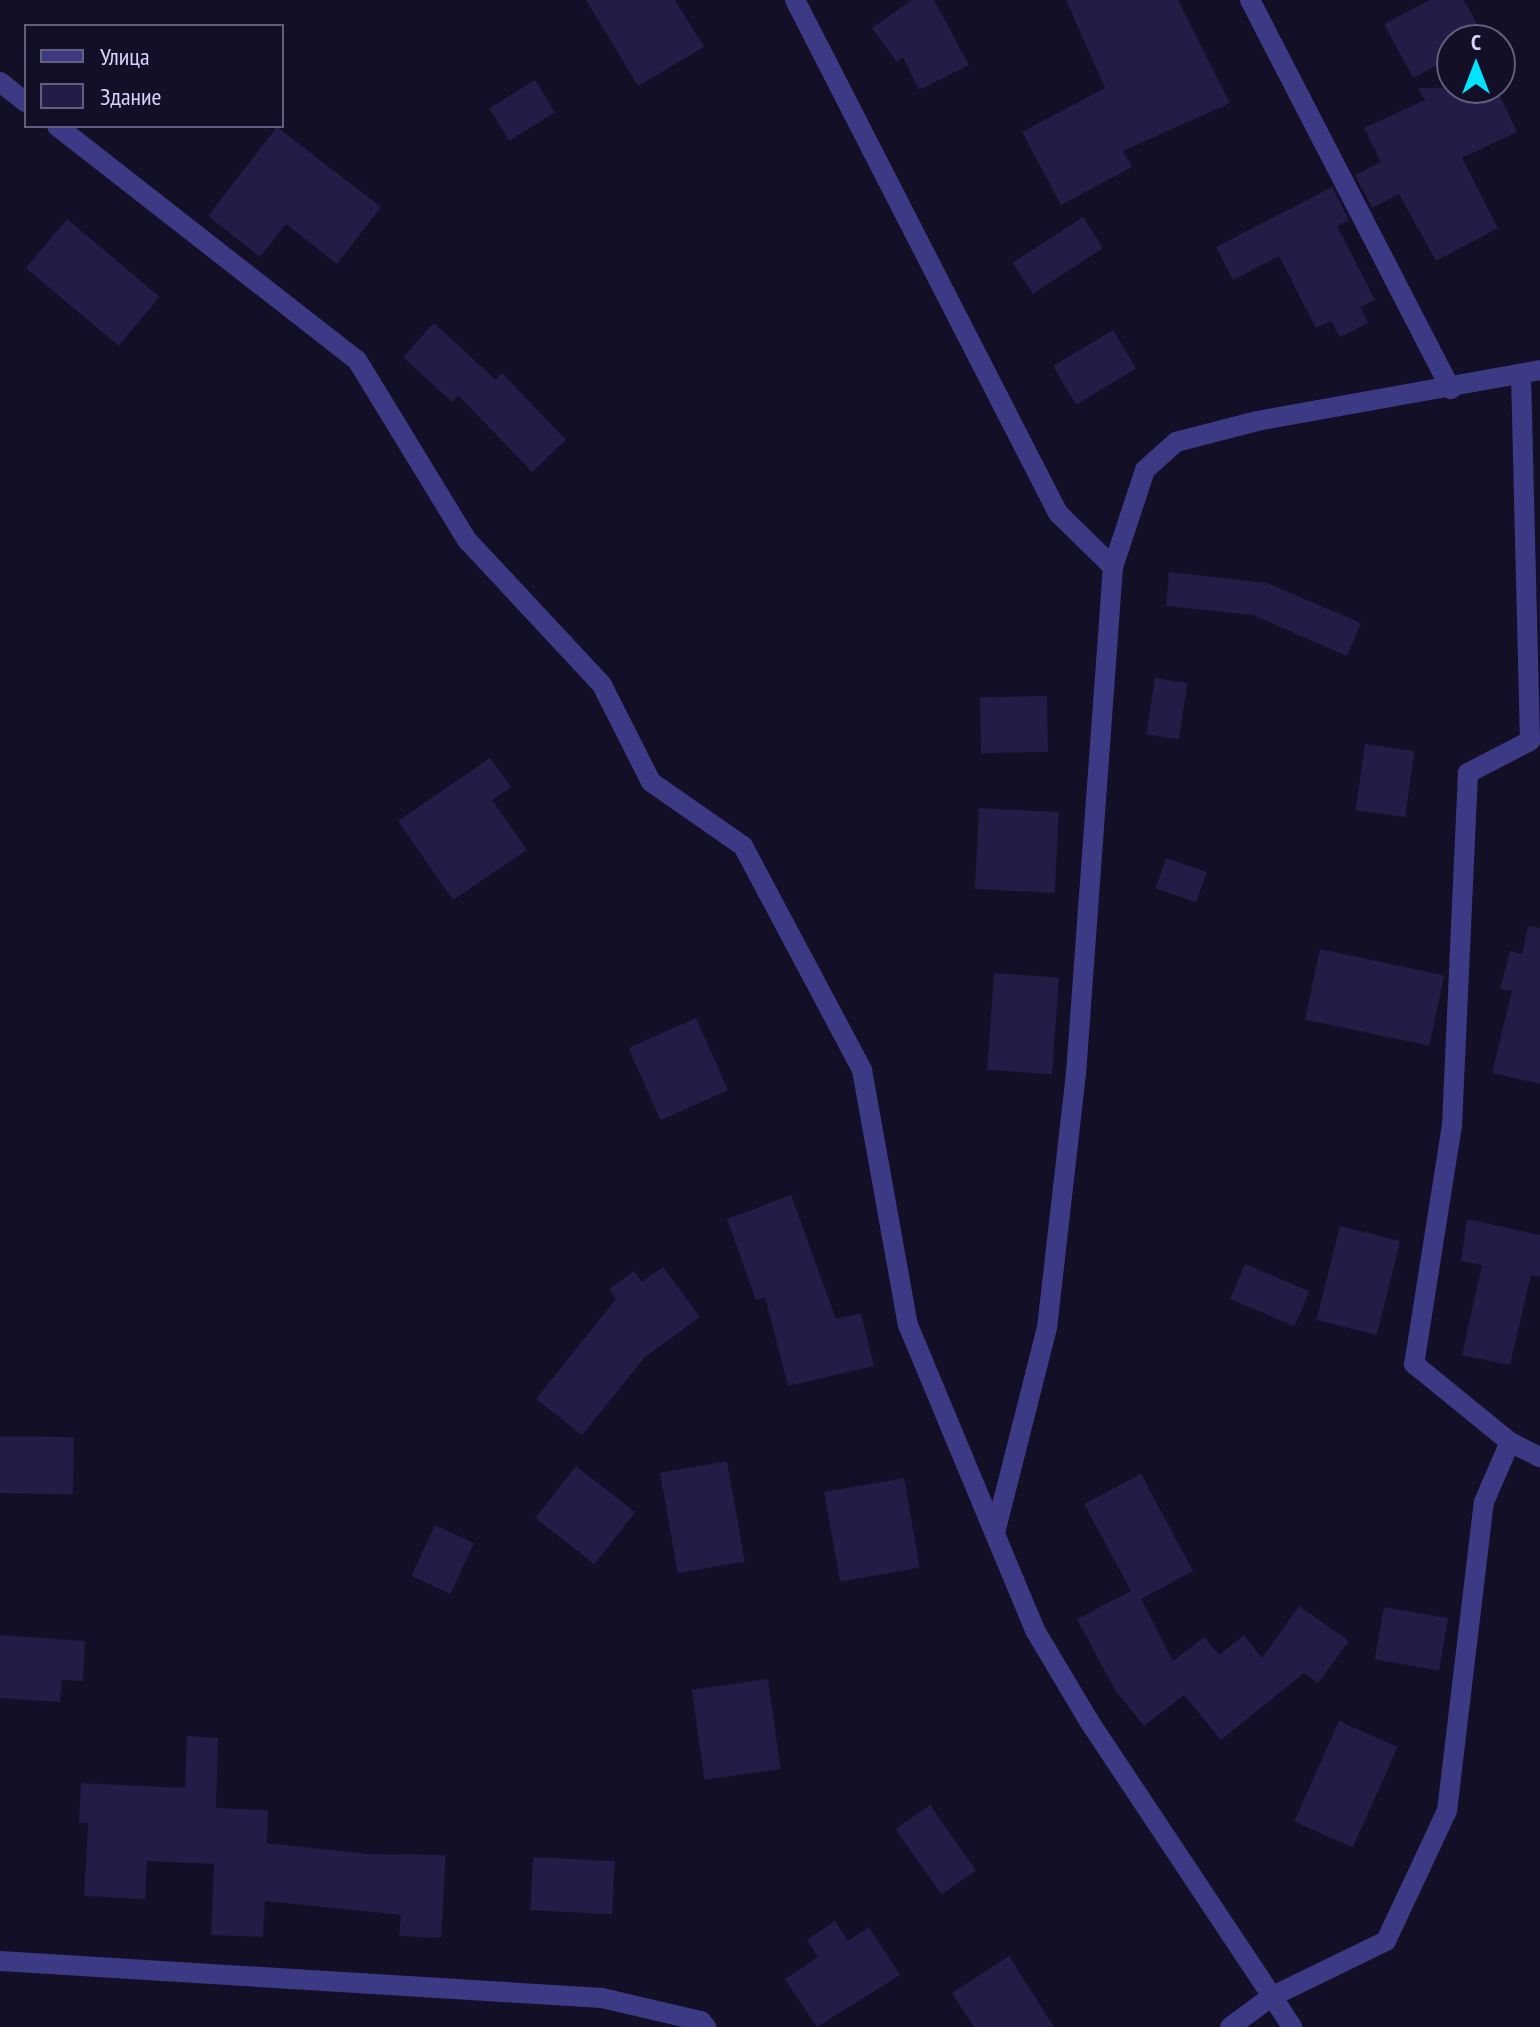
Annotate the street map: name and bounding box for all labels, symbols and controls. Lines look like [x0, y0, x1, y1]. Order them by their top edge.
legend [24, 24, 284, 128]
north arrow [1436, 24, 1516, 104]
text: С [1471, 28, 1481, 56]
text: Улица [100, 41, 150, 72]
text: Здание [100, 81, 161, 112]

